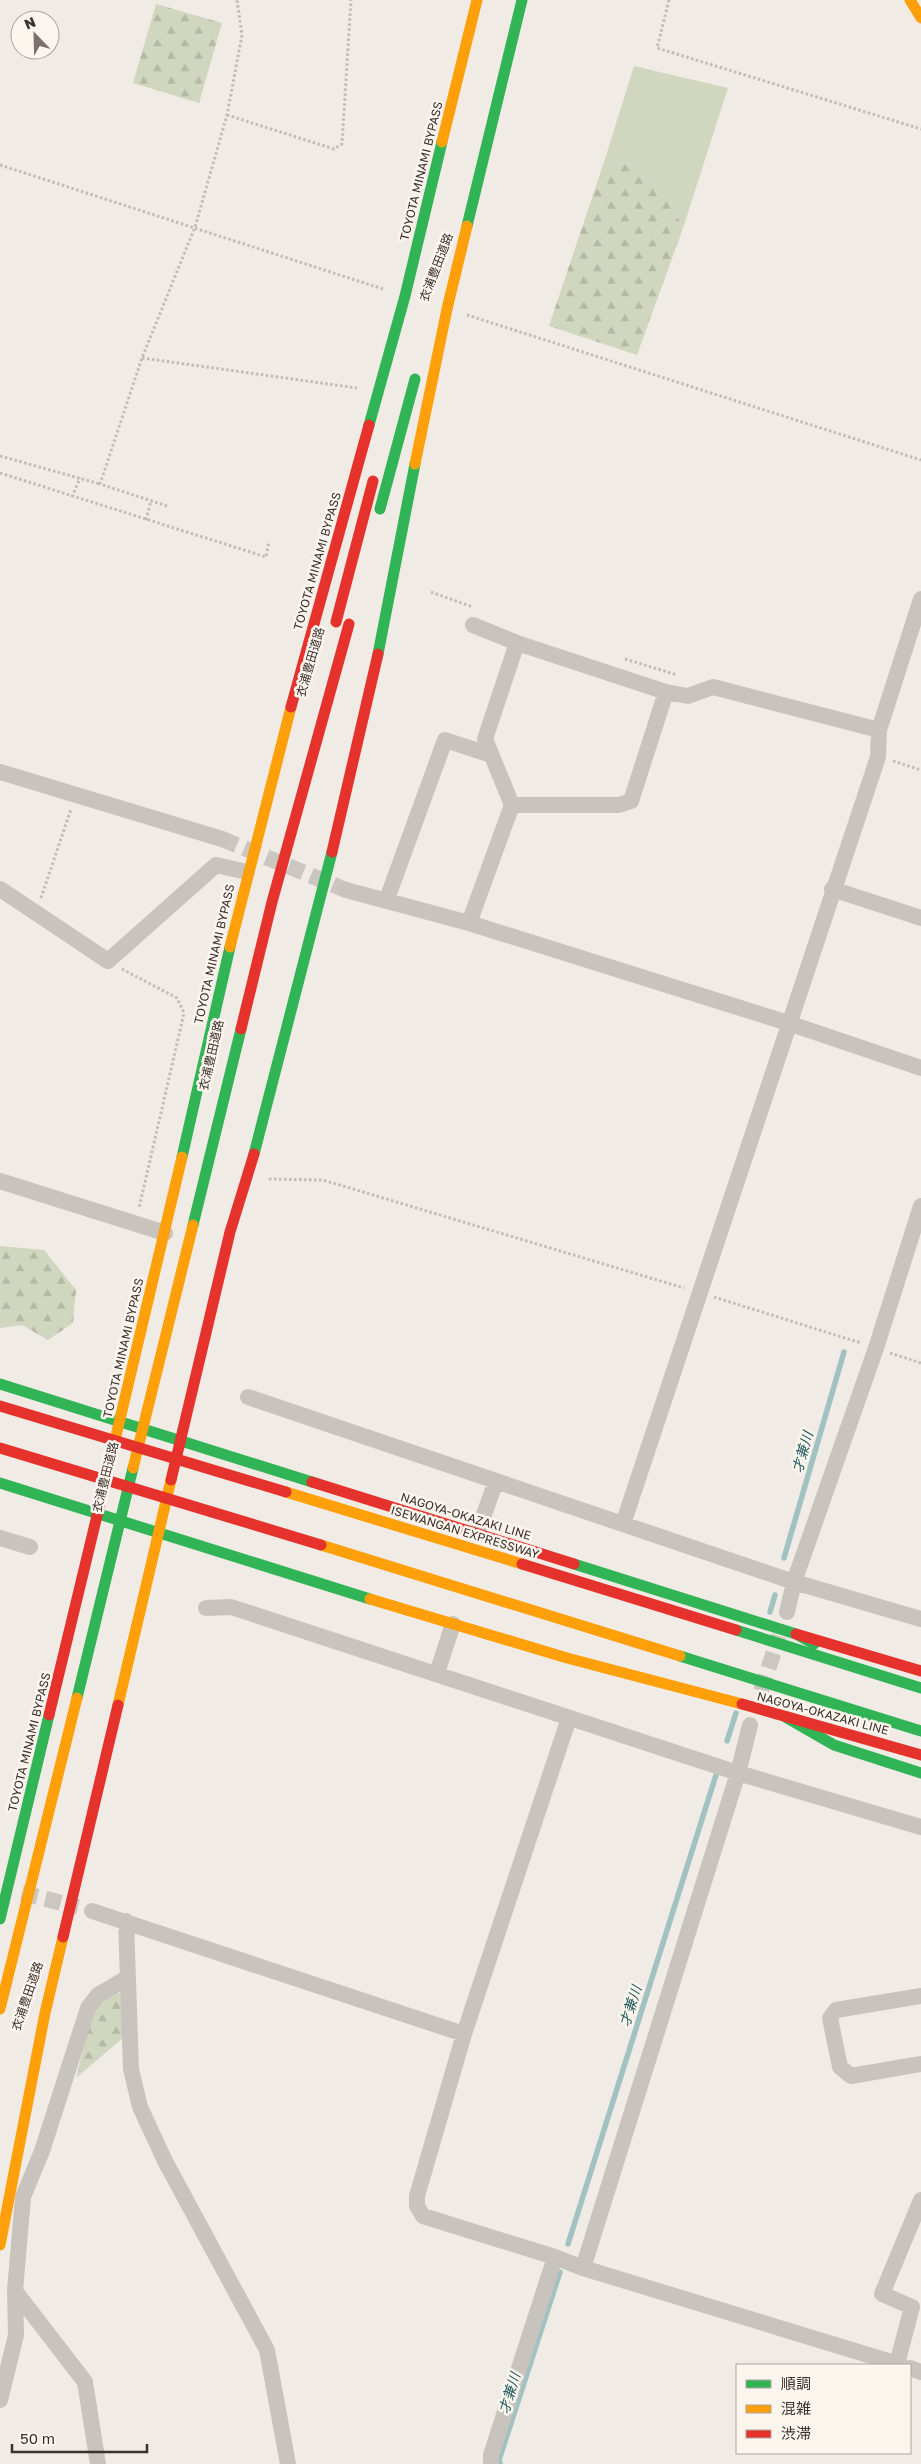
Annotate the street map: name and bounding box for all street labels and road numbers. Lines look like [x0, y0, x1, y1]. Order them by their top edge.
street label: TOYOTA MINAMI BYPASS [396, 100, 446, 242]
street label: 衣浦豊田道路 [416, 231, 456, 303]
street label: TOYOTA MINAMI BYPASS [290, 490, 344, 632]
street label: 衣浦豊田道路 [293, 625, 327, 699]
street label: TOYOTA MINAMI BYPASS [191, 882, 237, 1025]
street label: 衣浦豊田道路 [196, 1018, 226, 1092]
street label: TOYOTA MINAMI BYPASS [100, 1276, 146, 1419]
street label: 衣浦豊田道路 [89, 1440, 121, 1514]
street label: NAGOYA-OKAZAKI LINE [399, 1489, 533, 1543]
street label: ISEWANGAN EXPRESSWAY [389, 1502, 541, 1562]
street label: TOYOTA MINAMI BYPASS [4, 1671, 54, 1813]
street label: NAGOYA-OKAZAKI LINE [755, 1688, 891, 1738]
street label: 衣浦豊田道路 [8, 1960, 46, 2032]

